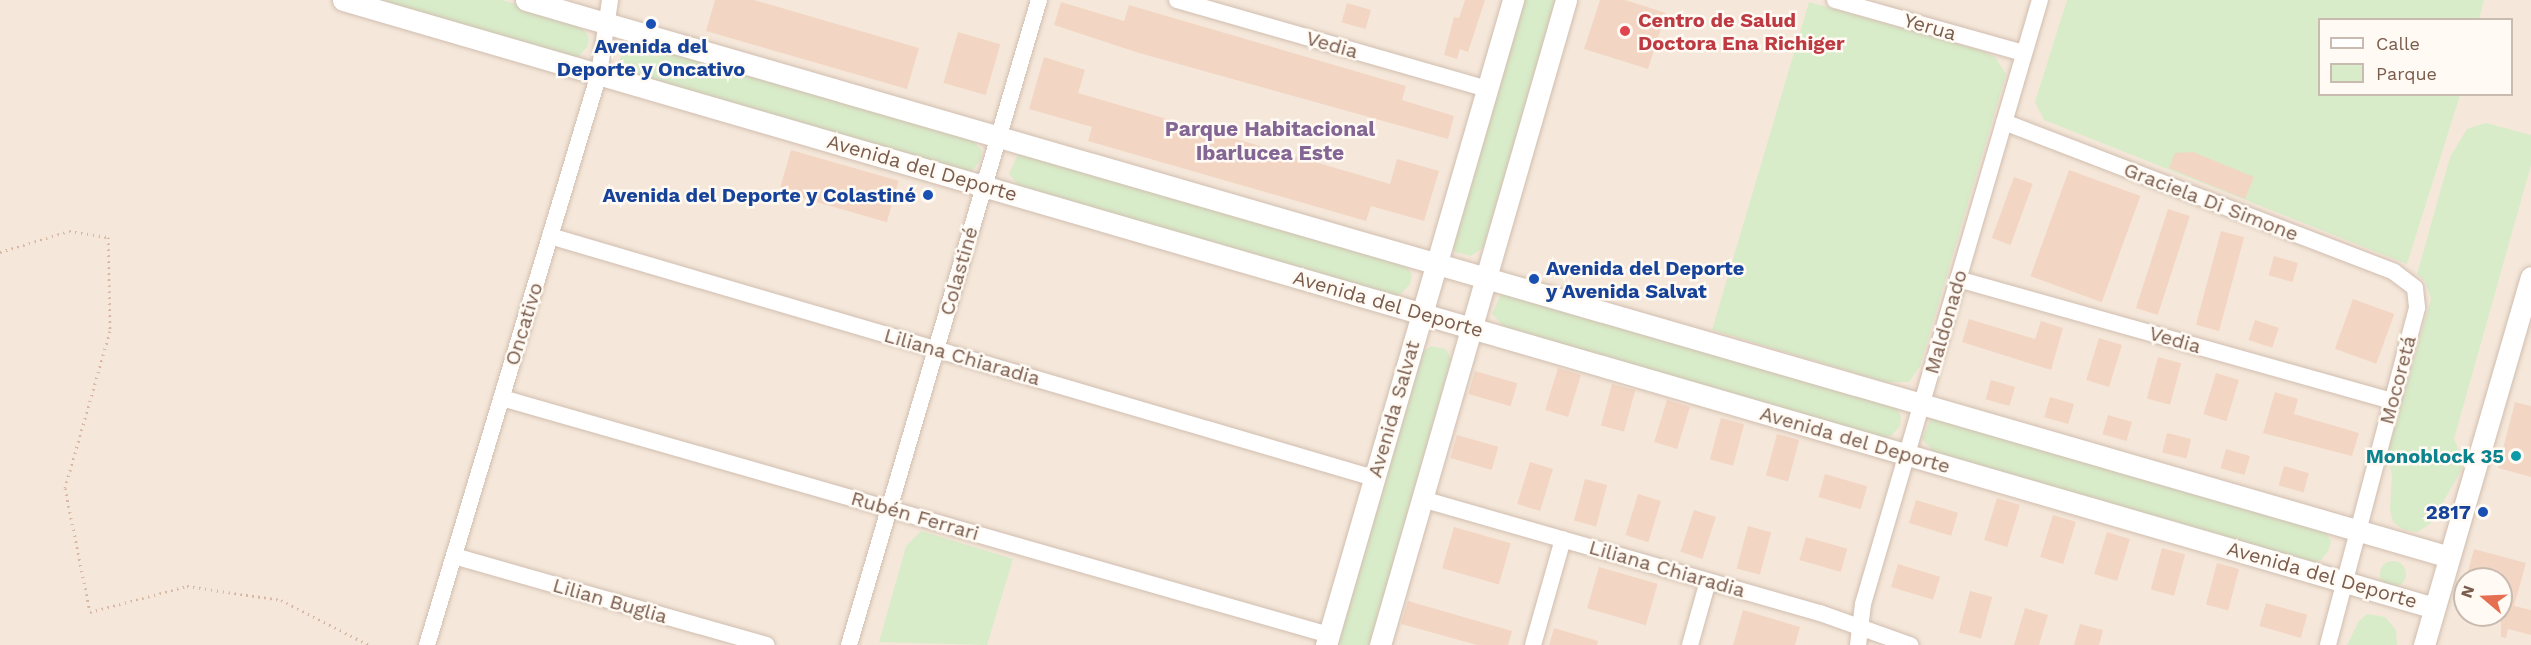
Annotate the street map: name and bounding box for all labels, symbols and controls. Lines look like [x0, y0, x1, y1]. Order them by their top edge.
place label: Centro de Salud Doctora Ena Richiger [1638, 8, 1845, 55]
street label: Yerua [1901, 8, 1959, 46]
marker: Avenida del Deporte y Oncativo [644, 17, 658, 31]
legend [2318, 18, 2513, 96]
marker: Centro de Salud Doctora Ena Richiger [1616, 22, 1634, 40]
street label: Vedia [1303, 26, 1361, 64]
text: Calle [2376, 33, 2420, 54]
place label: Avenida del Deporte y Oncativo [556, 34, 746, 81]
text: Parque [2376, 63, 2437, 84]
district label: Parque Habitacional Ibarlucea Este [1165, 116, 1375, 166]
street label: Avenida del Deporte [824, 129, 1020, 207]
street label: Graciela Di Simone [2120, 158, 2302, 246]
place label: Avenida del Deporte y Colastiné [601, 183, 916, 207]
marker: Avenida del Deporte y Colastiné [921, 188, 935, 202]
street label: Colastiné [935, 224, 983, 318]
place label: Avenida del Deporte y Avenida Salvat [1546, 256, 1745, 303]
street label: Avenida del Deporte [1290, 265, 1486, 343]
street label: Maldonado [1920, 267, 1972, 377]
marker: Avenida del Deporte y Avenida Salvat [1527, 272, 1541, 286]
street label: Oncativo [500, 280, 548, 368]
street label: Vedia [2146, 321, 2204, 359]
street label: Liliana Chiaradia [881, 323, 1043, 391]
street label: Mocoretá [2375, 333, 2421, 427]
street label: Avenida Salvat [1363, 337, 1425, 481]
street label: Avenida del Deporte [1757, 401, 1953, 479]
place label: Monoblock 35 [2365, 444, 2504, 468]
marker: Monoblock 35 [2509, 449, 2523, 463]
street label: Rubén Ferrari [848, 486, 982, 546]
place label: 2817 [2426, 500, 2471, 524]
marker: 2817 [2476, 505, 2490, 519]
street label: Liliana Chiaradia [1586, 535, 1748, 603]
street label: Avenida del Deporte [2224, 536, 2420, 614]
north arrow [2453, 567, 2513, 627]
street label: Lilian Buglia [550, 573, 670, 629]
text: N [2456, 583, 2478, 600]

